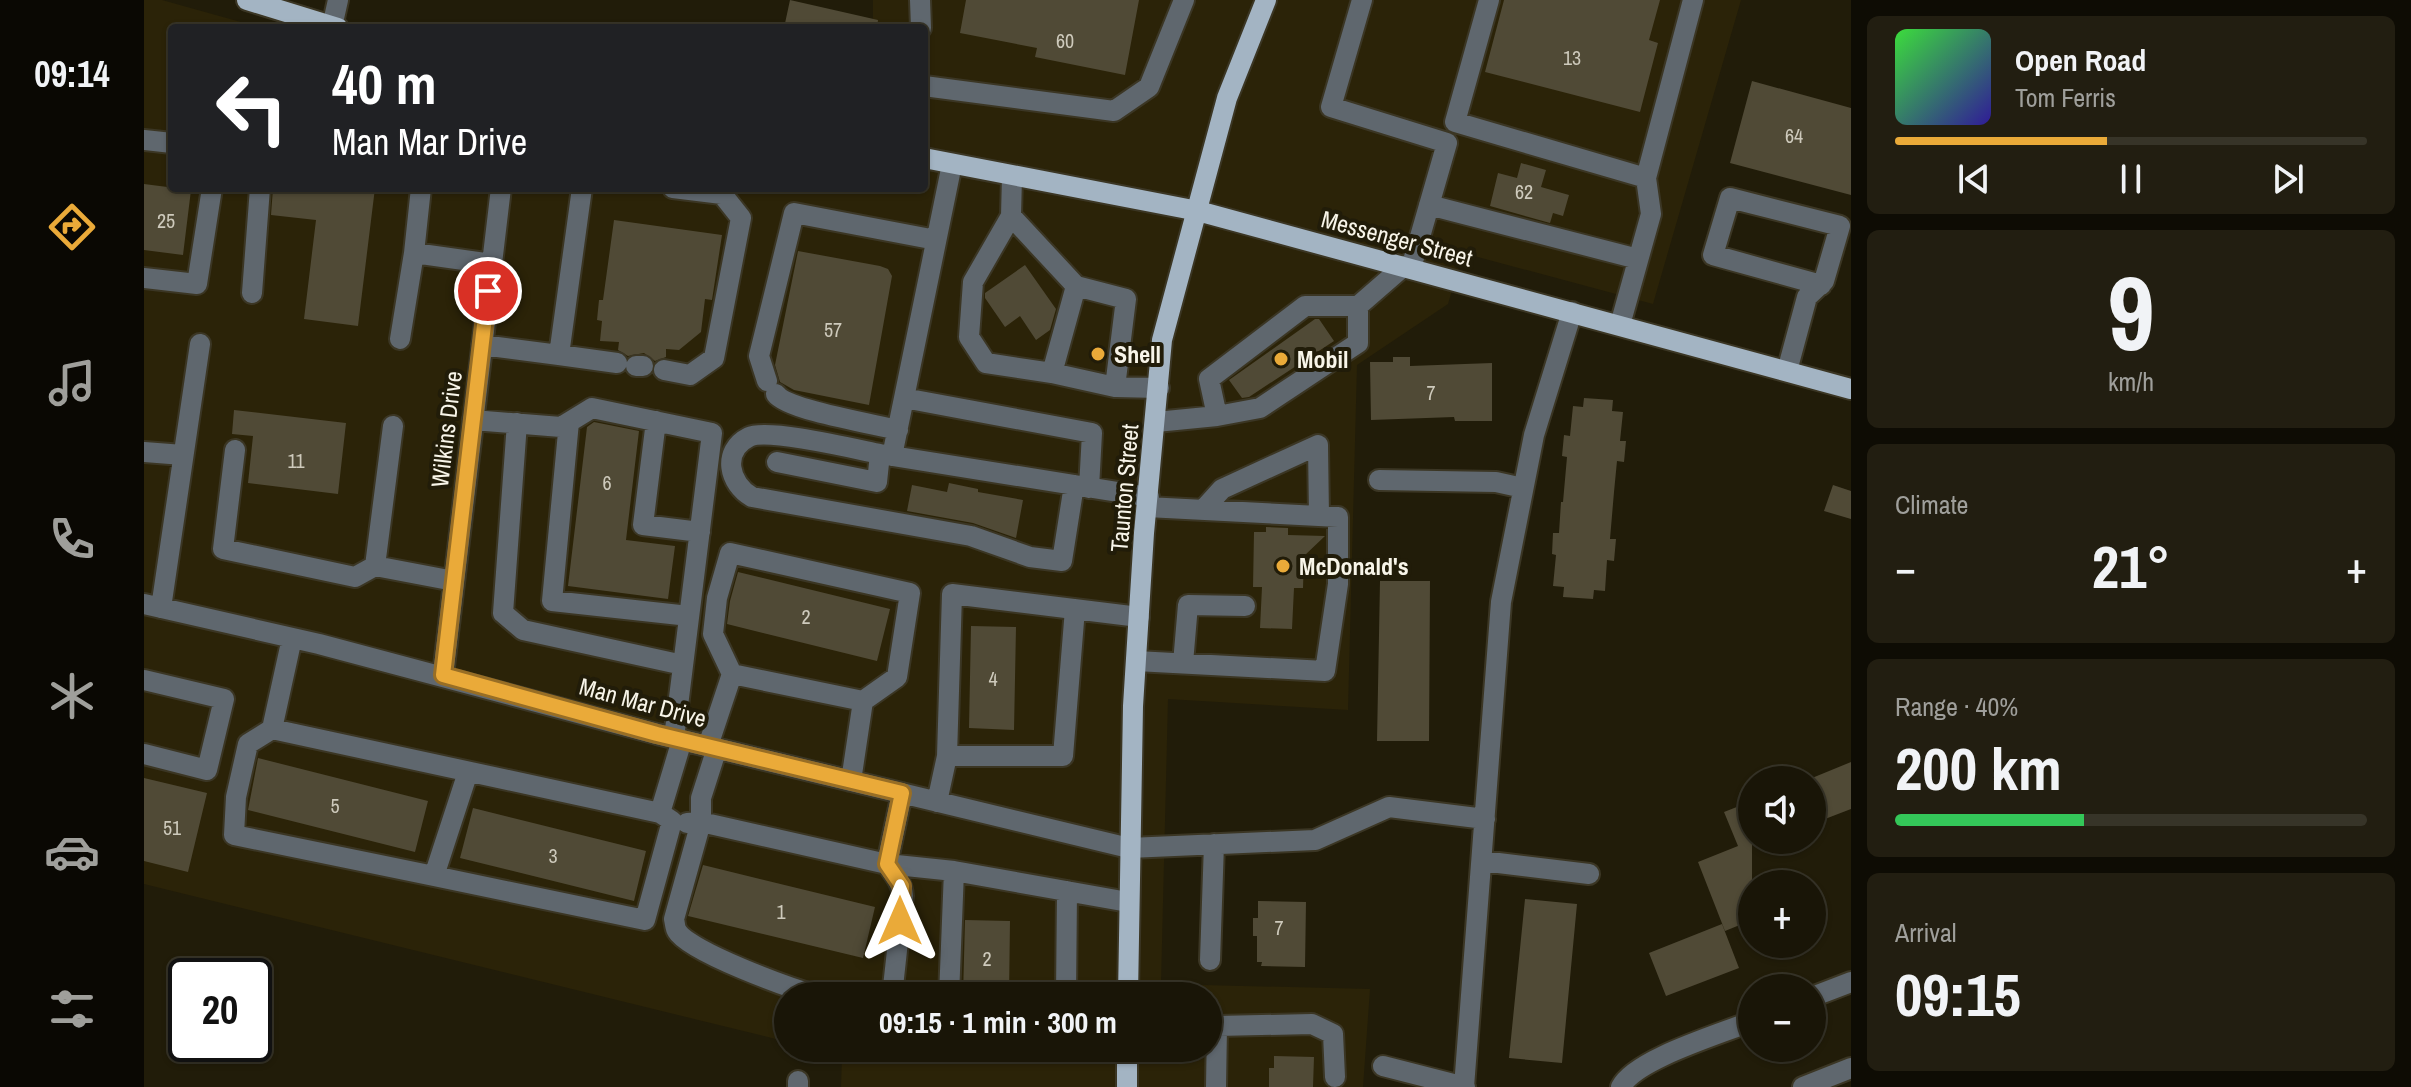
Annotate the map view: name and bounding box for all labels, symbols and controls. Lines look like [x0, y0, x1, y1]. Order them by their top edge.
house number: 60 [1056, 27, 1074, 54]
text: Open Road [2015, 40, 2146, 80]
house number: 13 [1563, 44, 1581, 71]
text: 40 m [332, 46, 437, 121]
text: 09:14 [34, 50, 110, 98]
icon: left [200, 56, 304, 160]
text: Tom Ferris [2015, 80, 2116, 115]
text: Man Mar Drive [332, 118, 527, 166]
house number: 64 [1785, 122, 1803, 149]
icon: previous [1952, 157, 1996, 201]
icon: pause [2109, 157, 2153, 201]
icon: next [2266, 157, 2310, 201]
house number: 62 [1515, 178, 1533, 205]
icon: directions [44, 199, 100, 255]
street label: Messenger Street [1318, 202, 1477, 274]
house number: 25 [157, 207, 175, 234]
text: 9 [2107, 242, 2155, 382]
pin [454, 257, 522, 325]
icon: arrive [466, 269, 510, 313]
house number: 57 [824, 316, 842, 343]
place label: Shell [1114, 338, 1161, 370]
place label: Mobil [1297, 343, 1348, 375]
marker: Shell [1089, 345, 1107, 363]
marker: Mobil [1272, 350, 1290, 368]
icon: music [44, 355, 100, 411]
text: km/h [2108, 364, 2154, 399]
street label: Wilkins Drive [423, 369, 469, 489]
house number: 7 [1426, 379, 1436, 406]
street label: Taunton Street [1102, 422, 1146, 553]
house number: 11 [287, 447, 305, 474]
house number: 6 [602, 469, 612, 496]
text: Climate [1895, 487, 1968, 522]
icon: phone [44, 511, 100, 567]
text: 21° [2092, 526, 2170, 607]
text: − [1895, 537, 1916, 597]
text: + [2346, 537, 2367, 597]
place label: McDonald's [1299, 550, 1409, 582]
marker: McDonald's [1274, 557, 1292, 575]
house number: 2 [801, 603, 811, 630]
house number: 4 [988, 665, 998, 692]
icon: climate [44, 668, 100, 724]
street label: Man Mar Drive [576, 670, 710, 734]
text: Range · 40% [1895, 689, 2018, 724]
text: 200 km [1895, 728, 2062, 809]
map controls [1738, 766, 1826, 1062]
button: sound [1738, 766, 1826, 854]
house number: 5 [330, 792, 340, 819]
house number: 51 [163, 814, 181, 841]
icon: car [44, 824, 100, 880]
house number: 3 [548, 842, 558, 869]
button: + [1738, 870, 1826, 958]
position arrow [858, 879, 942, 963]
house number: 1 [776, 898, 786, 925]
house number: 7 [1274, 914, 1284, 941]
text: Arrival [1895, 915, 1957, 950]
house number: 2 [982, 945, 992, 972]
text: 09:15 [1895, 954, 2021, 1035]
speed limit sign: 20 [168, 958, 272, 1062]
button: − [1738, 974, 1826, 1062]
icon: filters [44, 981, 100, 1037]
text: 09:15 · 1 min · 300 m [879, 1002, 1117, 1042]

